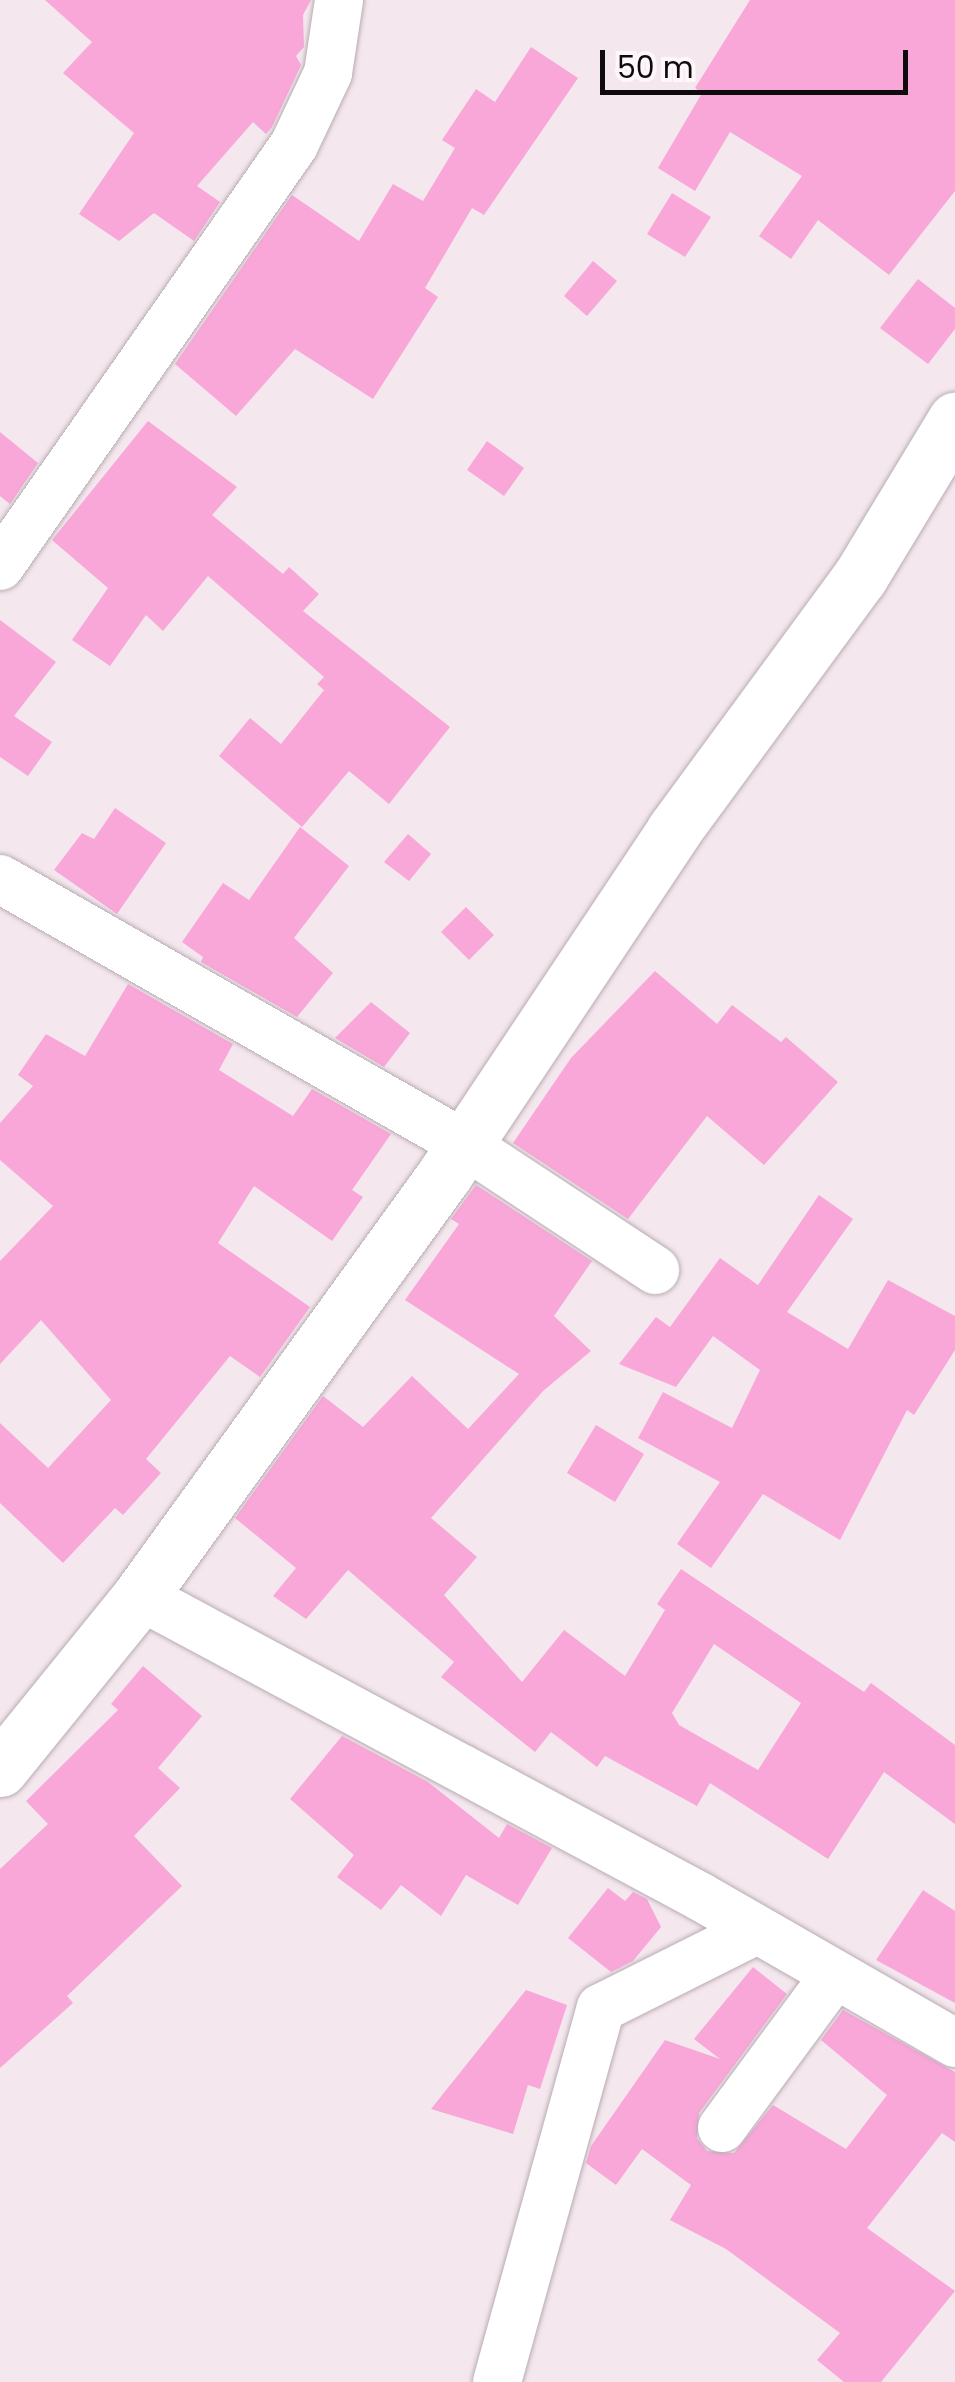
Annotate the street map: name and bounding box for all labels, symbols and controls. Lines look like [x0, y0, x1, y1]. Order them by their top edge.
scale bar [605, 30, 912, 92]
text: 50 m [617, 46, 694, 89]

